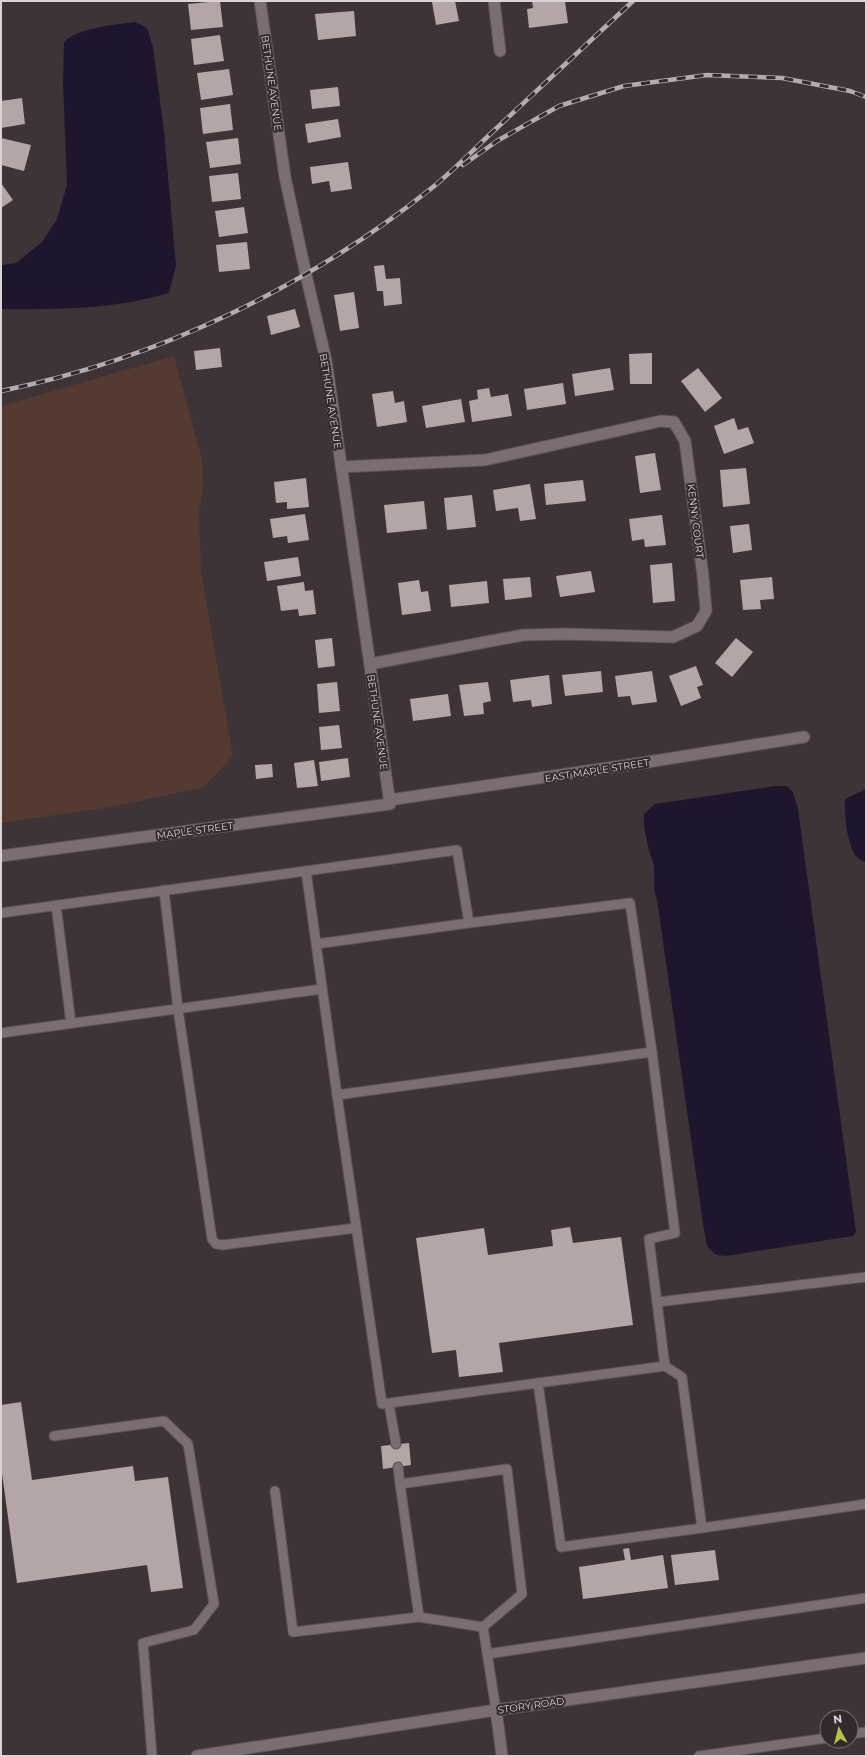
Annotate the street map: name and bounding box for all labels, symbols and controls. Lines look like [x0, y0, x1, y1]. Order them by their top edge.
street label: BETHUNE AVENUE [258, 34, 285, 132]
street label: BETHUNE AVENUE [317, 352, 345, 450]
street label: KENNY COURT [684, 483, 707, 559]
street label: BETHUNE AVENUE [364, 673, 391, 771]
street label: EAST MAPLE STREET [544, 756, 650, 785]
street label: MAPLE STREET [156, 819, 234, 842]
street label: STORY ROAD [497, 1694, 565, 1717]
north arrow [819, 1709, 859, 1749]
text: N [833, 1712, 843, 1727]

